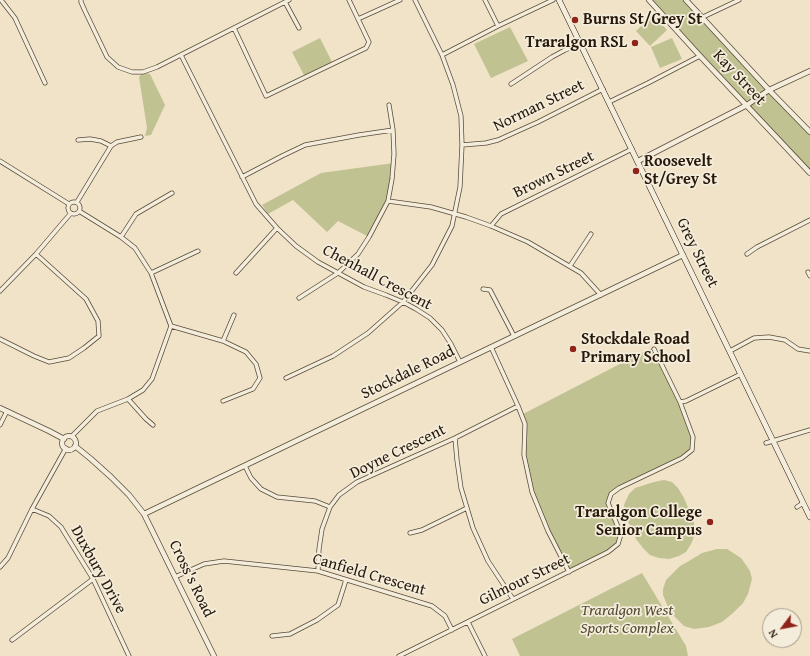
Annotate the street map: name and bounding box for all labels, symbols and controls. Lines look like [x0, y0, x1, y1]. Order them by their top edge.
place label: Burns St/Grey St [583, 10, 702, 30]
marker: Burns St/Grey St [570, 15, 580, 25]
place label: Traralgon RSL [525, 33, 627, 53]
marker: Traralgon RSL [630, 38, 640, 48]
street label: Kay Street [708, 46, 770, 110]
street label: Norman Street [490, 76, 588, 136]
street label: Brown Street [510, 147, 598, 203]
place label: Roosevelt St/Grey St [644, 152, 717, 190]
marker: Roosevelt St/Grey St [631, 166, 641, 176]
street label: Grey Street [672, 215, 722, 291]
street label: Chenhall Crescent [319, 241, 435, 315]
place label: Stockdale Road Primary School [581, 330, 691, 368]
street label: Stockdale Road [358, 342, 458, 404]
marker: Stockdale Road Primary School [568, 344, 578, 354]
street label: Doyne Crescent [347, 421, 449, 483]
place label: Traralgon College Senior Campus [575, 503, 702, 541]
marker: Traralgon College Senior Campus [705, 517, 715, 527]
street label: Duxbury Drive [66, 523, 130, 617]
street label: Cross's Road [164, 537, 218, 621]
street label: Canfield Crescent [310, 550, 428, 600]
street label: Gilmour Street [476, 550, 574, 610]
park label: Traralgon West Sports Complex [580, 601, 674, 639]
north arrow [762, 608, 802, 648]
text: N [764, 626, 781, 641]

